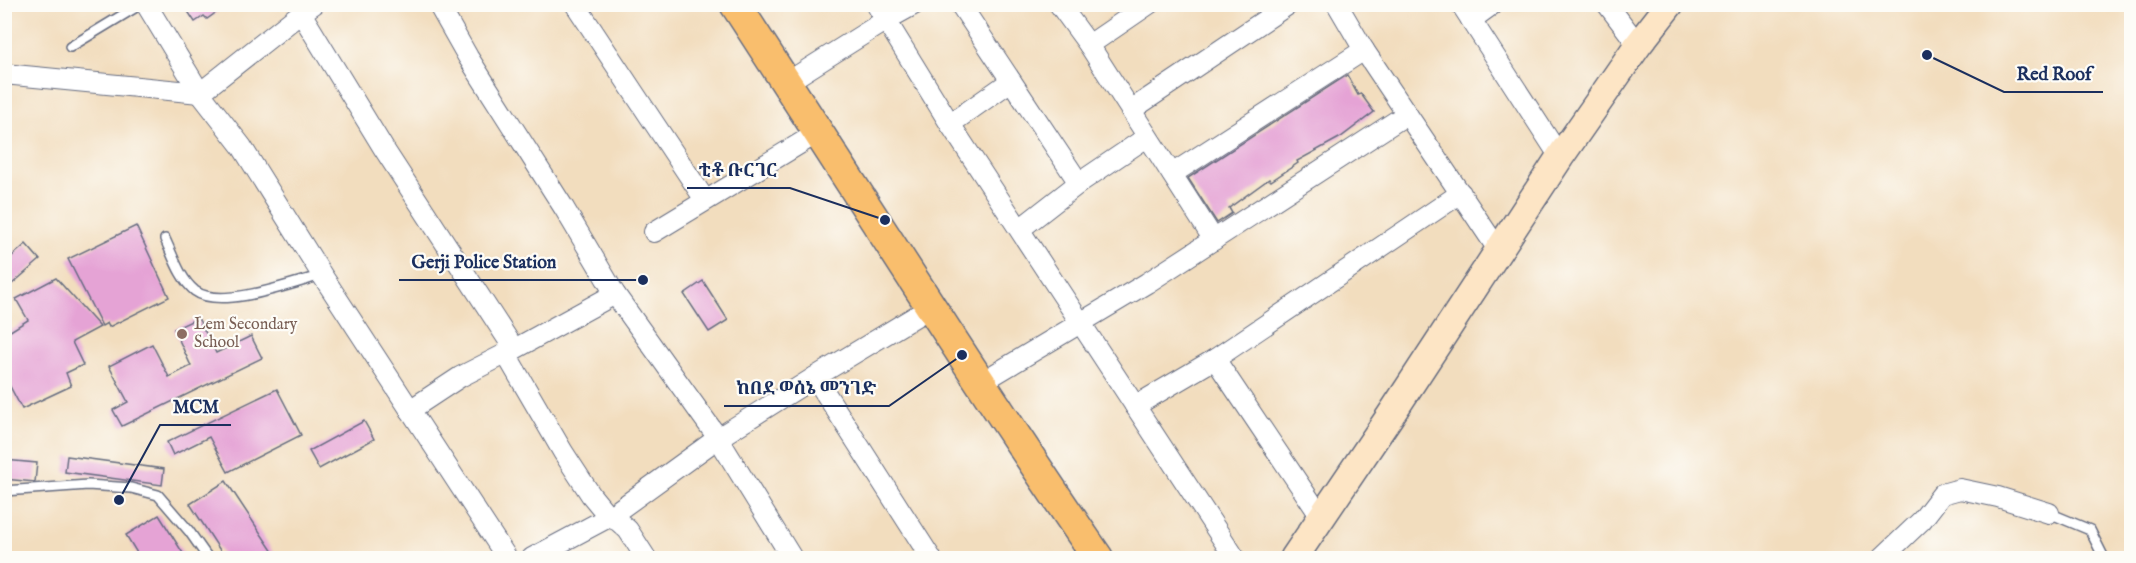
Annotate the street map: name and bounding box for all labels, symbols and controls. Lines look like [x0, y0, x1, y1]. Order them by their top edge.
callout: Red Roof [2004, 56, 2103, 92]
text: Red Roof [2017, 64, 2095, 87]
callout: ቲቶ ቡርገር [687, 152, 790, 188]
text: ቲቶ ቡርገር [699, 160, 777, 183]
callout: Gerji Police Station [399, 244, 568, 280]
text: Gerji Police Station [412, 252, 557, 275]
place label: Lem Secondary School [194, 315, 298, 353]
marker: Lem Secondary School [175, 327, 189, 341]
callout: ከበደ ወሰኔ መንገድ [724, 370, 889, 406]
text: ከበደ ወሰኔ መንገድ [736, 378, 876, 401]
callout: MCM [160, 389, 231, 425]
text: MCM [173, 397, 219, 420]

